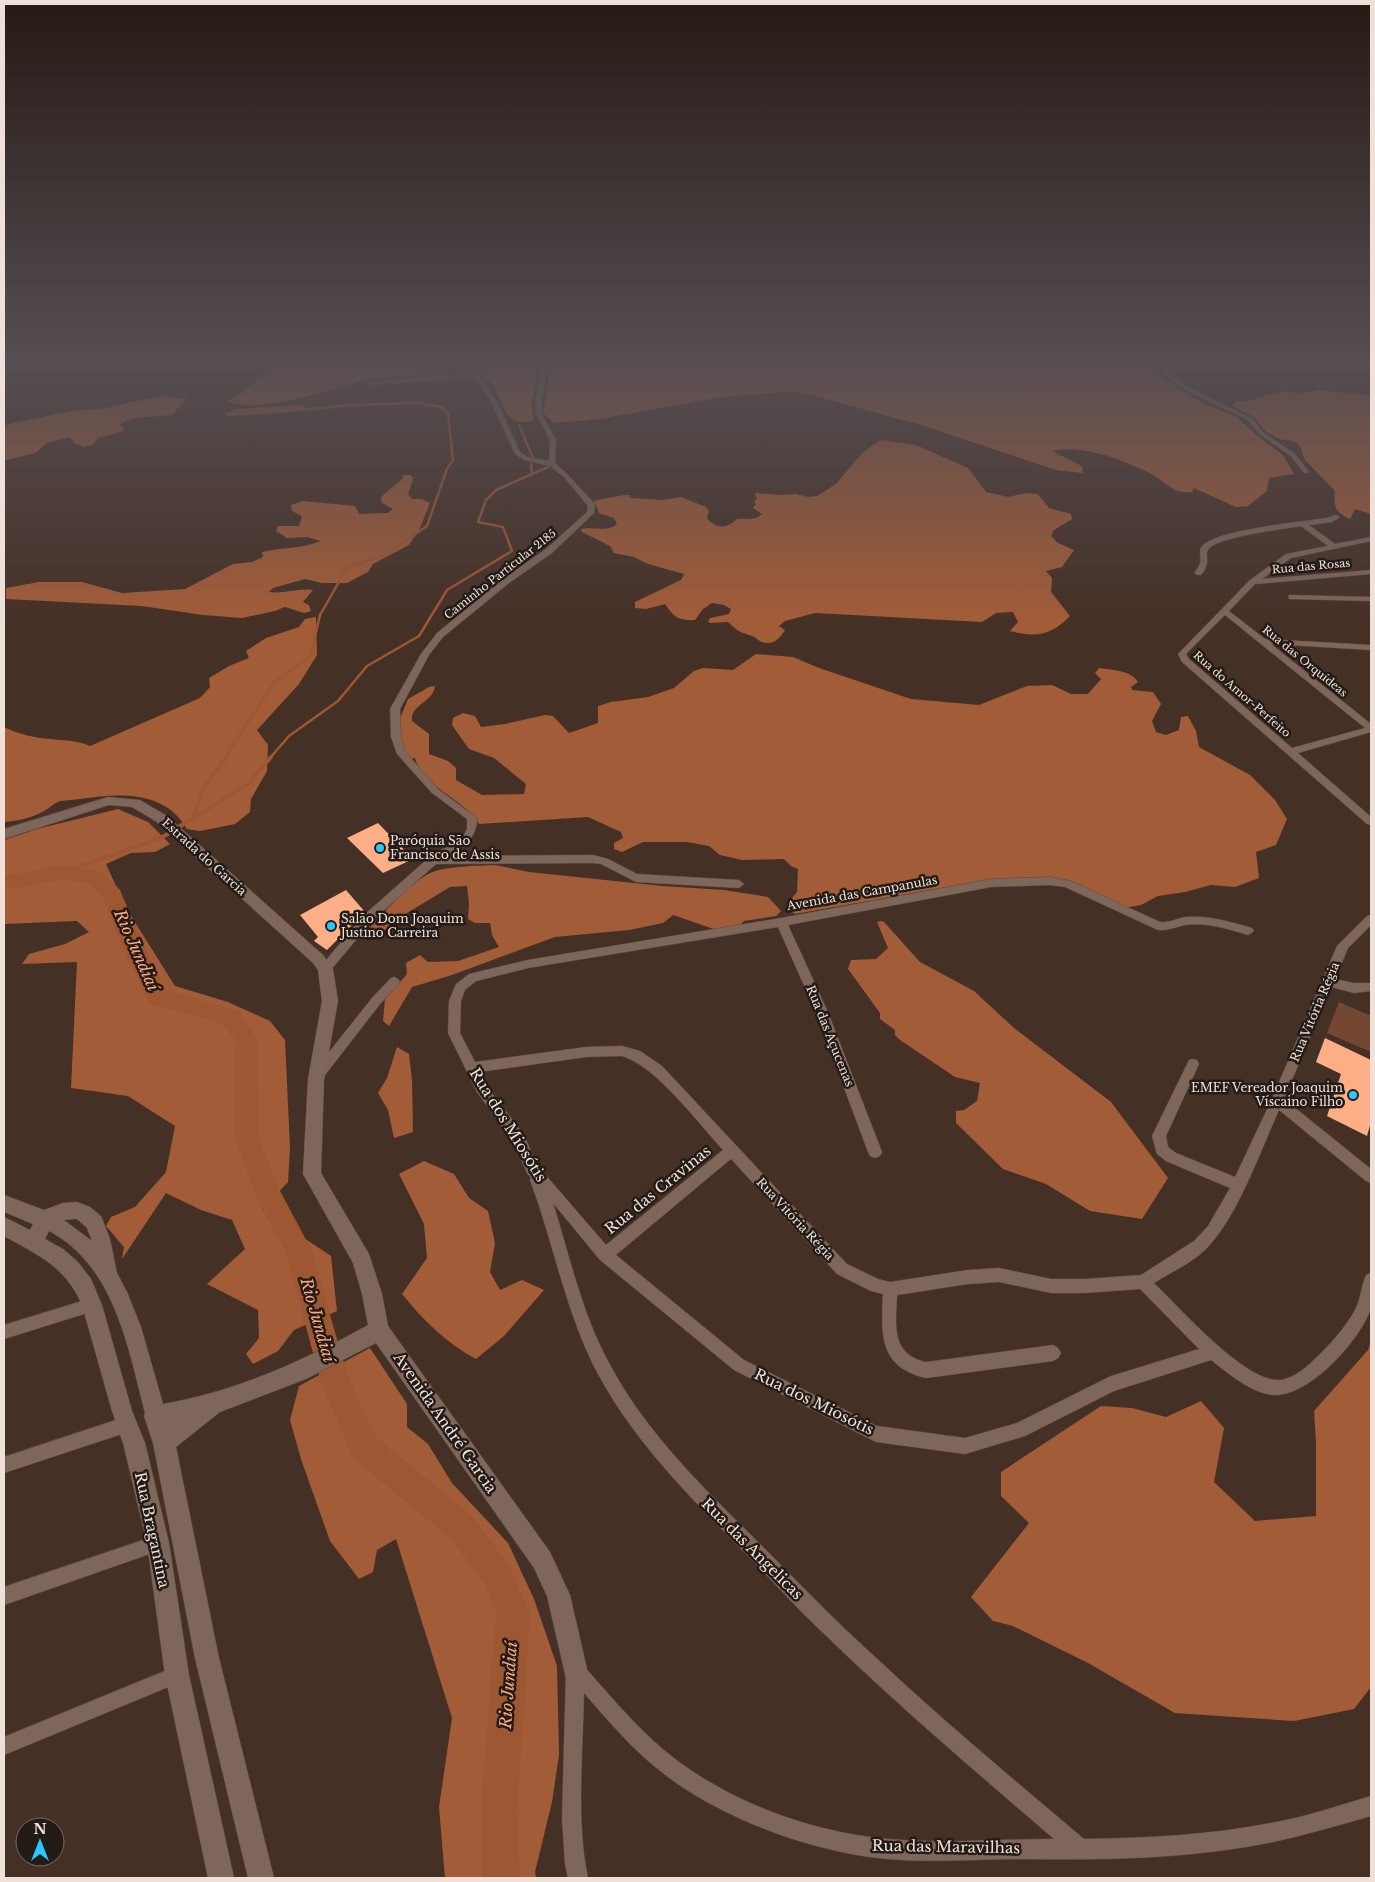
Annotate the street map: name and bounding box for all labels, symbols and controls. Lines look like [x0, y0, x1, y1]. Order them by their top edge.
street label: Caminho Particular 2185 [441, 526, 559, 622]
street label: Rua das Rosas [1271, 556, 1351, 576]
street label: Rua das Orquídeas [1260, 622, 1350, 700]
street label: Rua do Amor-Perfeito [1190, 648, 1294, 740]
street label: Estrada do Garcia [159, 815, 250, 899]
place label: Paróquia São Francisco de Assis [390, 833, 500, 862]
marker: Paróquia São Francisco de Assis [374, 842, 386, 854]
street label: Avenida das Campanulas [784, 872, 938, 913]
water label: Rio Jundiaí [110, 905, 164, 995]
place label: Salão Dom Joaquim Justino Carreira [339, 911, 464, 940]
marker: Salão Dom Joaquim Justino Carreira [325, 920, 337, 932]
street label: Rua Vitória Régia [1287, 959, 1342, 1064]
street label: Rua das Açucenas [803, 983, 858, 1089]
street label: Rua dos Miosótis [466, 1064, 551, 1185]
place label: EMEF Vereador Joaquim Víscaino Filho [1191, 1080, 1343, 1109]
marker: EMEF Vereador Joaquim Víscaino Filho [1347, 1089, 1359, 1101]
street label: Rua das Cravinas [601, 1141, 715, 1238]
street label: Rua Vitória Régia [753, 1175, 837, 1263]
water label: Rio Jundiaí [296, 1274, 340, 1366]
street label: Avenida André Garcia [389, 1348, 502, 1497]
street label: Rua dos Miosótis [751, 1364, 877, 1439]
street label: Rua Bragantina [131, 1470, 174, 1590]
street label: Rua das Angelicas [698, 1494, 807, 1604]
water label: Rio Jundiaí [495, 1639, 521, 1730]
north arrow [15, 1817, 65, 1867]
text: N [33, 1820, 47, 1838]
street label: Rua das Maravilhas [872, 1836, 1020, 1857]

